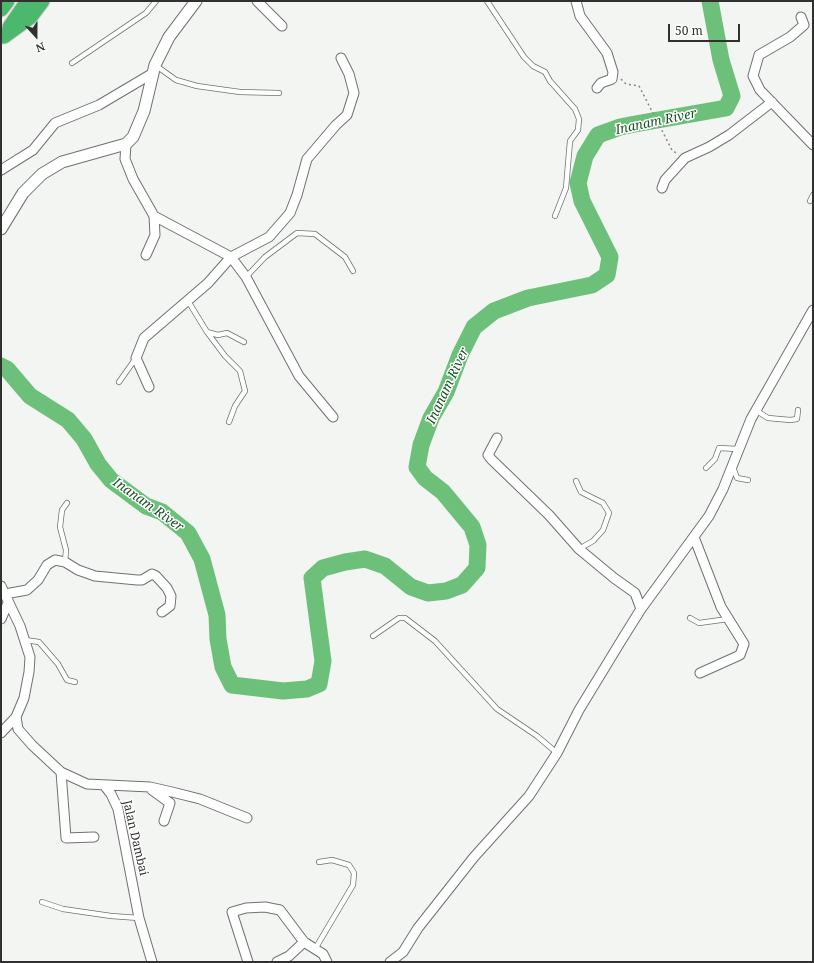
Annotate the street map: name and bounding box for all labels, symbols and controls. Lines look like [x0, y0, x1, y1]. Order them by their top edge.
north arrow [16, 16, 56, 56]
scale bar [670, 16, 742, 42]
text: 50 m [675, 22, 703, 39]
text: N [34, 39, 47, 56]
water label: Inanam River [614, 106, 698, 138]
water label: Inanam River [423, 345, 473, 427]
water label: Inanam River [110, 475, 186, 535]
street label: Jalan Dambai [119, 799, 151, 877]

